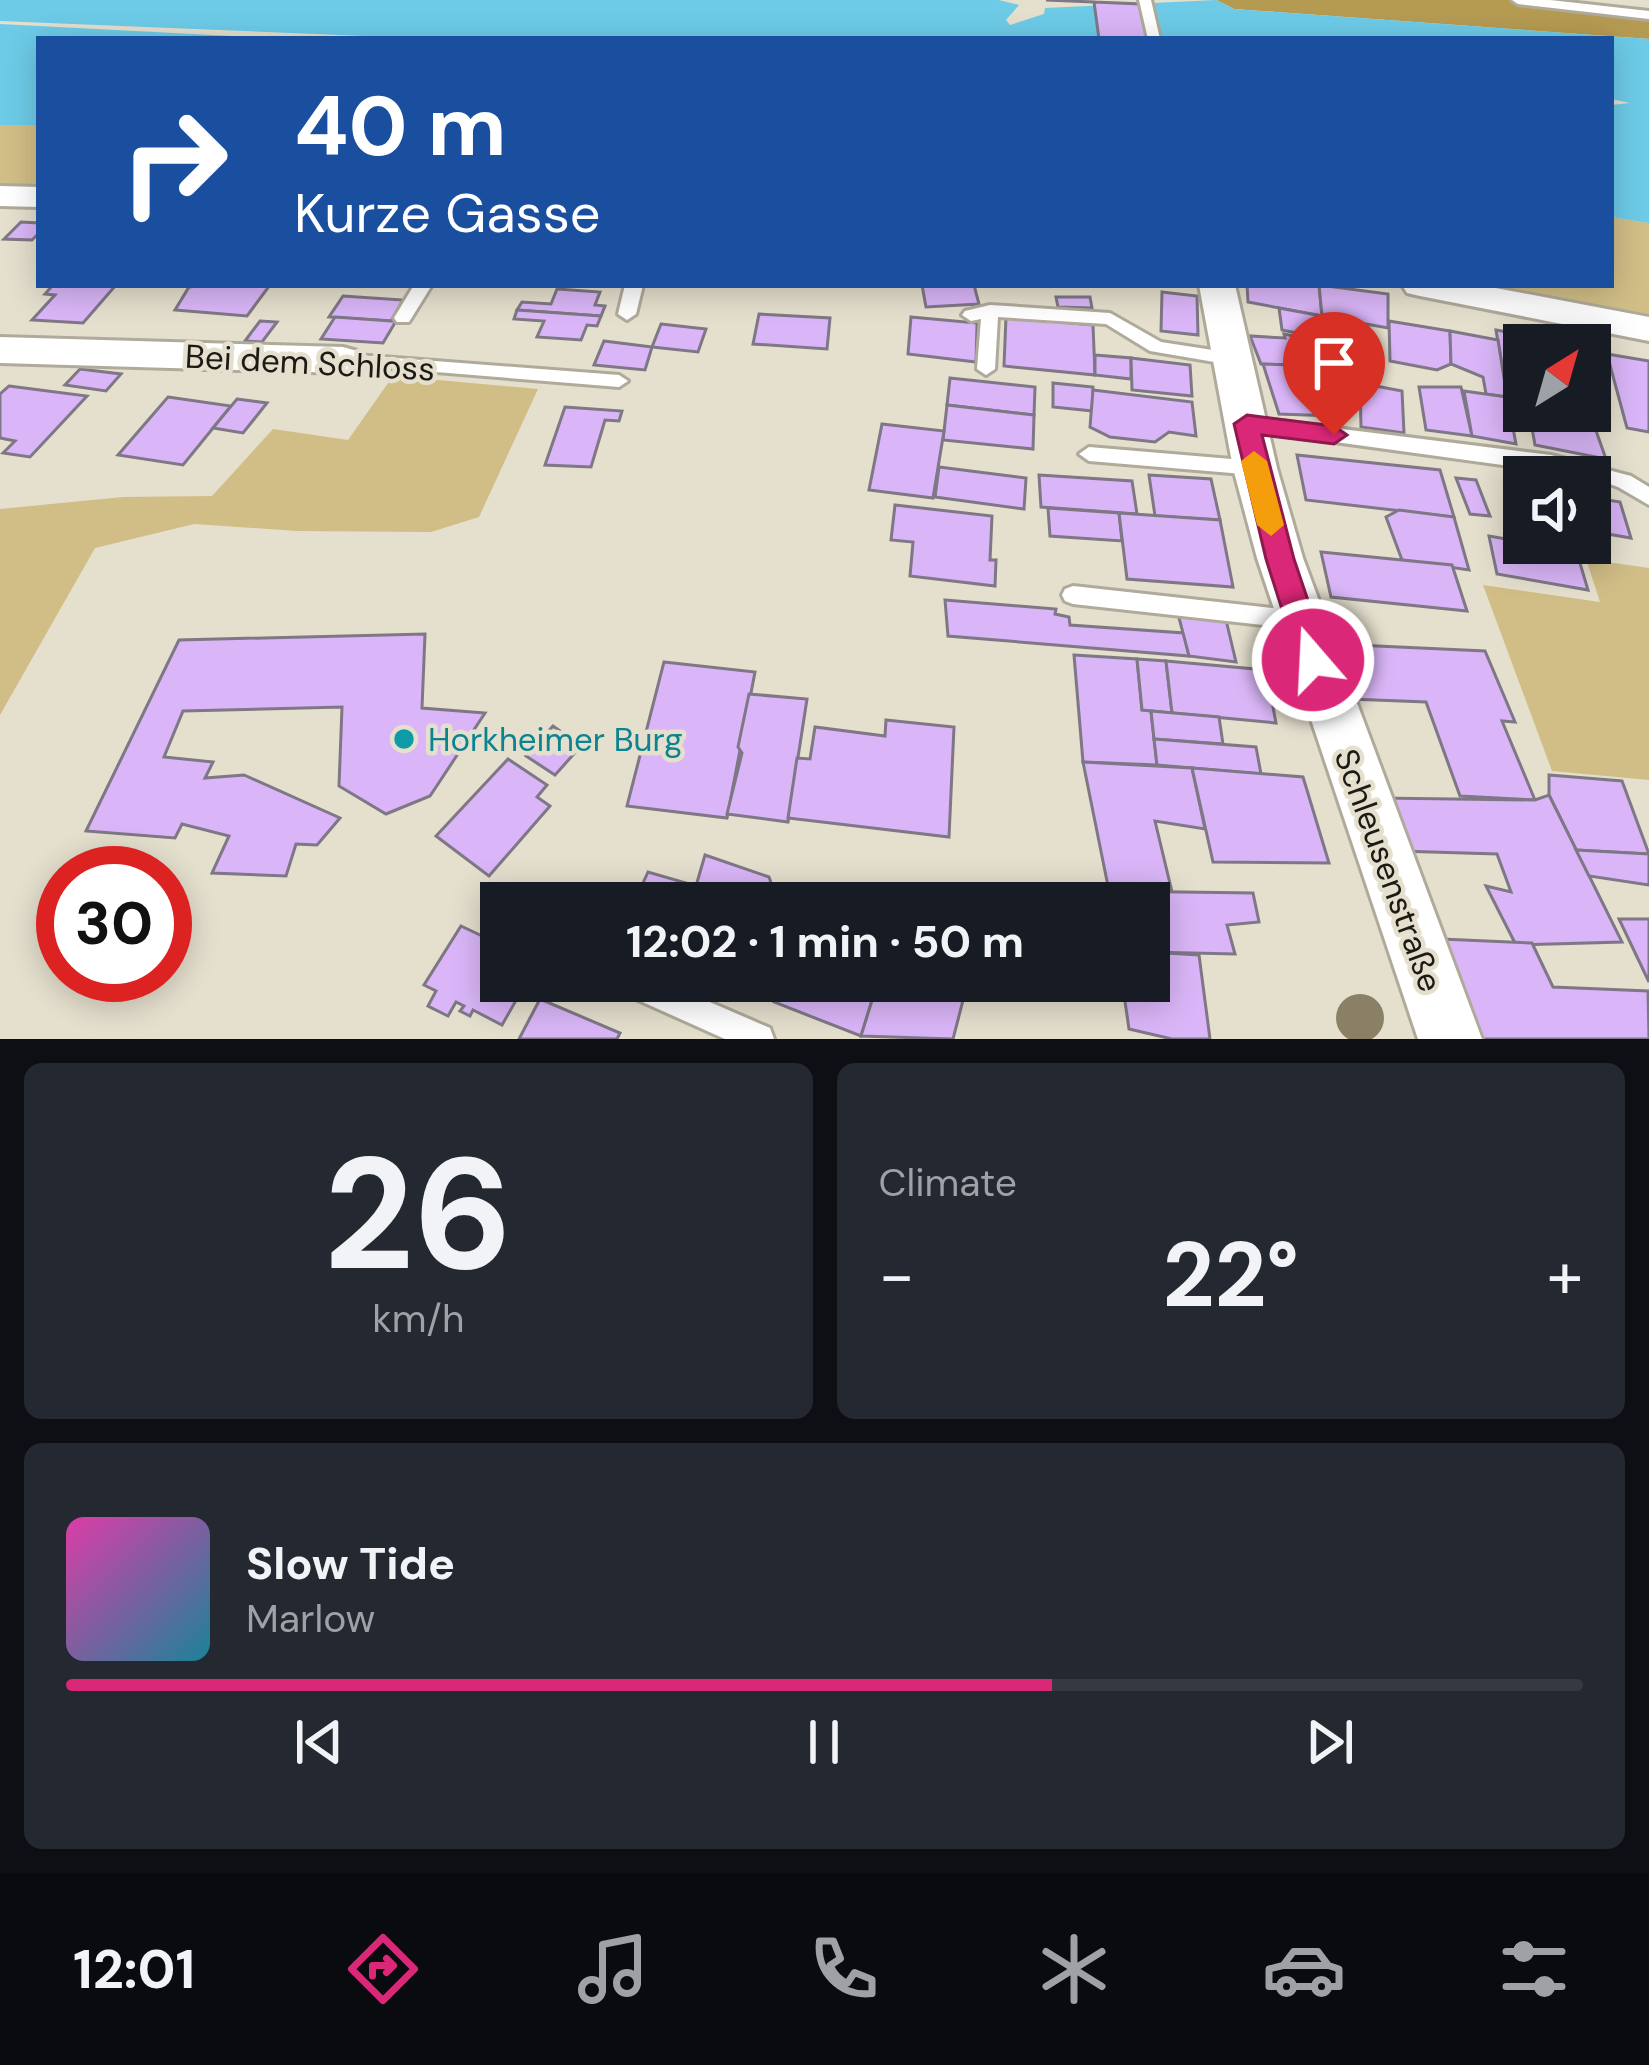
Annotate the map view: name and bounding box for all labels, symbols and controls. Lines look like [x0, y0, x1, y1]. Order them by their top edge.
text: 40 m [294, 72, 507, 181]
icon: right [96, 84, 252, 240]
text: Kurze Gasse [294, 178, 601, 249]
pin [1283, 312, 1385, 435]
north arrow [1503, 324, 1611, 432]
map controls [1503, 324, 1611, 564]
icon: arrive [1301, 330, 1367, 396]
street label: Bei dem Schloss [184, 334, 436, 391]
button: sound [1503, 456, 1611, 564]
position arrow [1250, 597, 1376, 723]
place label: Horkheimer Burg [428, 718, 683, 761]
marker: Horkheimer Burg [391, 726, 417, 752]
street label: Schleusenstraße [1325, 743, 1452, 997]
speed limit sign: 30 [36, 846, 192, 1002]
text: 12:02 · 1 min · 50 m [626, 912, 1024, 971]
text: 26 [324, 1113, 513, 1316]
text: Climate [879, 1157, 1017, 1208]
text: 22° [1162, 1217, 1299, 1334]
text: − [879, 1233, 915, 1318]
text: + [1547, 1233, 1583, 1318]
text: km/h [372, 1293, 464, 1344]
text: Slow Tide [246, 1534, 455, 1593]
text: Marlow [246, 1593, 375, 1644]
icon: previous [286, 1709, 352, 1775]
icon: pause [791, 1709, 857, 1775]
icon: next [1297, 1709, 1363, 1775]
icon: directions [341, 1927, 425, 2011]
icon: music [571, 1927, 655, 2011]
icon: phone [802, 1927, 886, 2011]
icon: climate [1032, 1927, 1116, 2011]
icon: car [1262, 1927, 1346, 2011]
icon: filters [1492, 1927, 1576, 2011]
text: 12:01 [73, 1934, 195, 2005]

